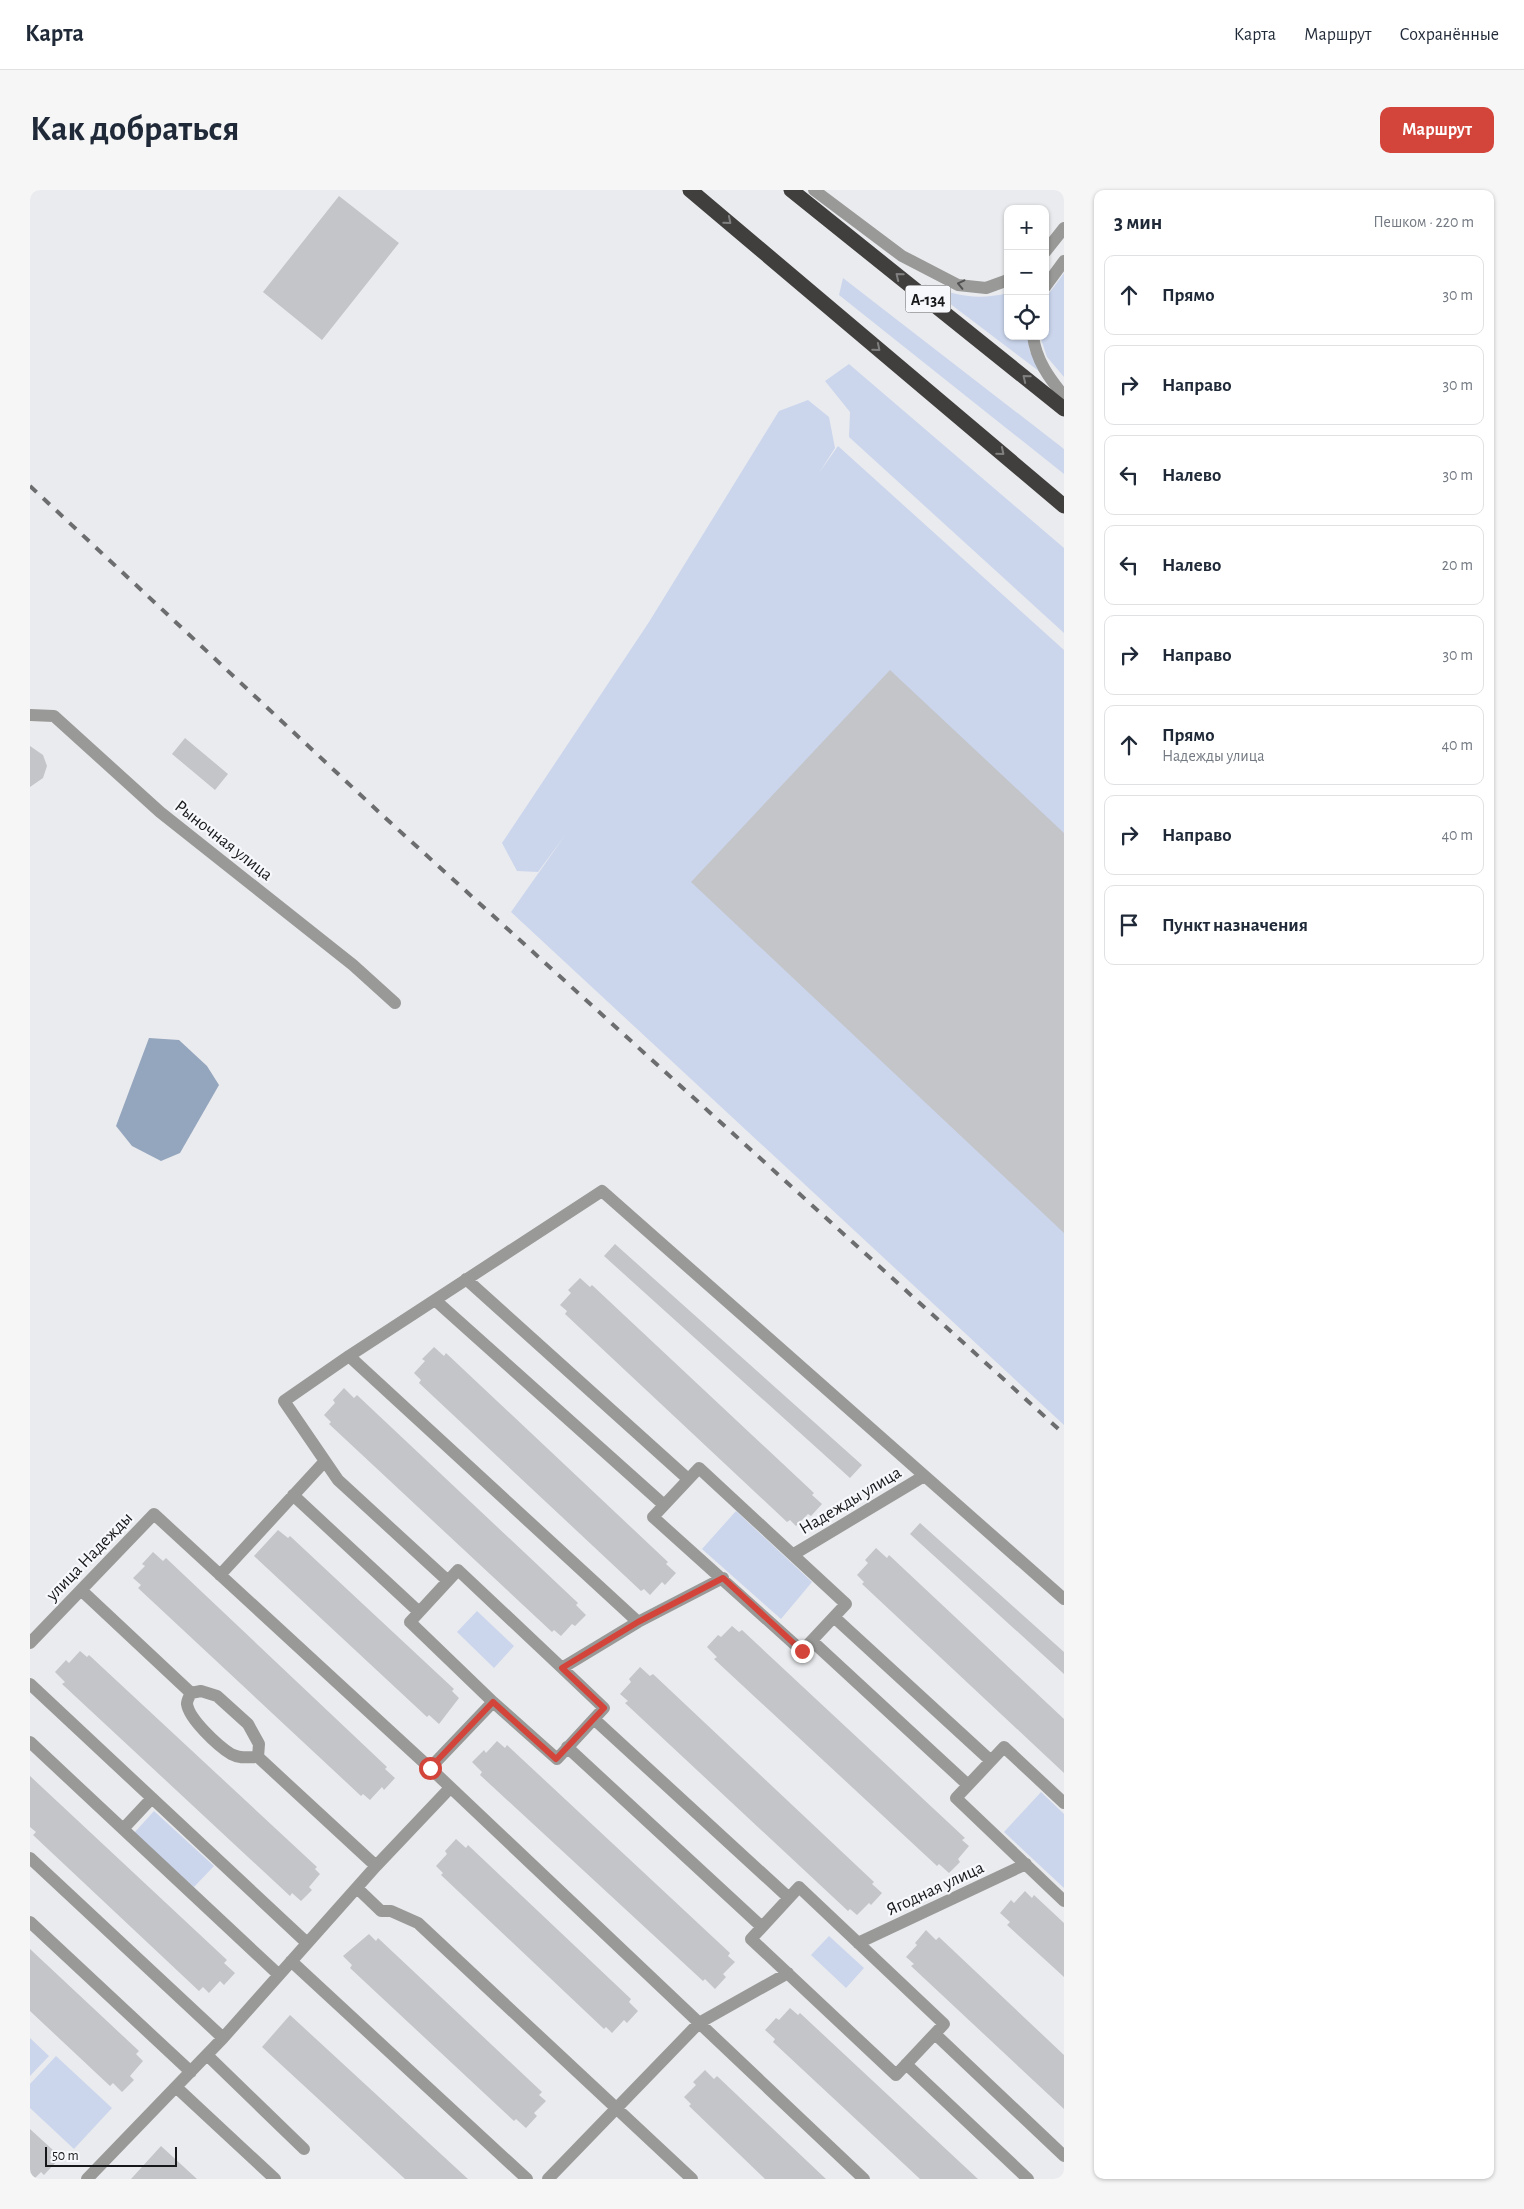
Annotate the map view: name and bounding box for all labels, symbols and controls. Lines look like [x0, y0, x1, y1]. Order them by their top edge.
text: Карта [25, 22, 84, 46]
text: Карта [1234, 26, 1276, 44]
text: Маршрут [1304, 26, 1372, 44]
text: Сохранённые [1400, 26, 1499, 44]
button: Маршрут [1380, 107, 1494, 153]
text: Как добраться [30, 112, 239, 147]
map controls [1004, 205, 1049, 340]
button: + [1004, 205, 1049, 250]
text: 3 мин [1114, 212, 1162, 233]
text: Пешком · 220 m [1373, 214, 1474, 230]
one-way arrow [722, 216, 731, 225]
button: − [1004, 250, 1049, 295]
one-way arrow [896, 274, 905, 282]
one-way arrow [956, 279, 965, 290]
icon: ahead [1115, 281, 1143, 309]
road number: А-134 [906, 286, 950, 312]
text: Прямо [1162, 286, 1215, 305]
text: 30 m [1443, 287, 1473, 303]
button: locate [1004, 295, 1049, 340]
one-way arrow [871, 342, 880, 350]
icon: right [1115, 371, 1143, 399]
one-way arrow [1023, 376, 1032, 384]
text: Направо [1162, 376, 1232, 395]
text: 30 m [1443, 377, 1473, 393]
one-way arrow [995, 447, 1004, 455]
icon: left [1115, 461, 1143, 489]
text: Налево [1162, 466, 1221, 485]
text: 30 m [1443, 467, 1473, 483]
icon: left [1115, 551, 1143, 579]
text: Налево [1162, 556, 1221, 575]
text: 20 m [1442, 557, 1473, 573]
icon: right [1115, 641, 1143, 669]
text: Направо [1162, 646, 1232, 665]
text: 30 m [1443, 647, 1473, 663]
text: Прямо [1162, 726, 1215, 745]
icon: ahead [1115, 731, 1143, 759]
text: 40 m [1441, 737, 1473, 753]
text: Надежды улица [1162, 748, 1265, 764]
street label: Рыночная улица [171, 797, 276, 884]
icon: right [1115, 821, 1143, 849]
text: Направо [1162, 826, 1232, 845]
text: 40 m [1441, 827, 1473, 843]
icon: arrive [1115, 911, 1143, 939]
text: Пункт назначения [1162, 916, 1308, 935]
street label: Надежды улица [796, 1463, 905, 1538]
street label: улица Надежды [42, 1509, 136, 1605]
route end [791, 1640, 814, 1663]
route start [419, 1757, 442, 1780]
street label: Ягодная улица [884, 1858, 987, 1919]
scale bar [45, 2144, 178, 2167]
text: 50 m [52, 2149, 79, 2163]

